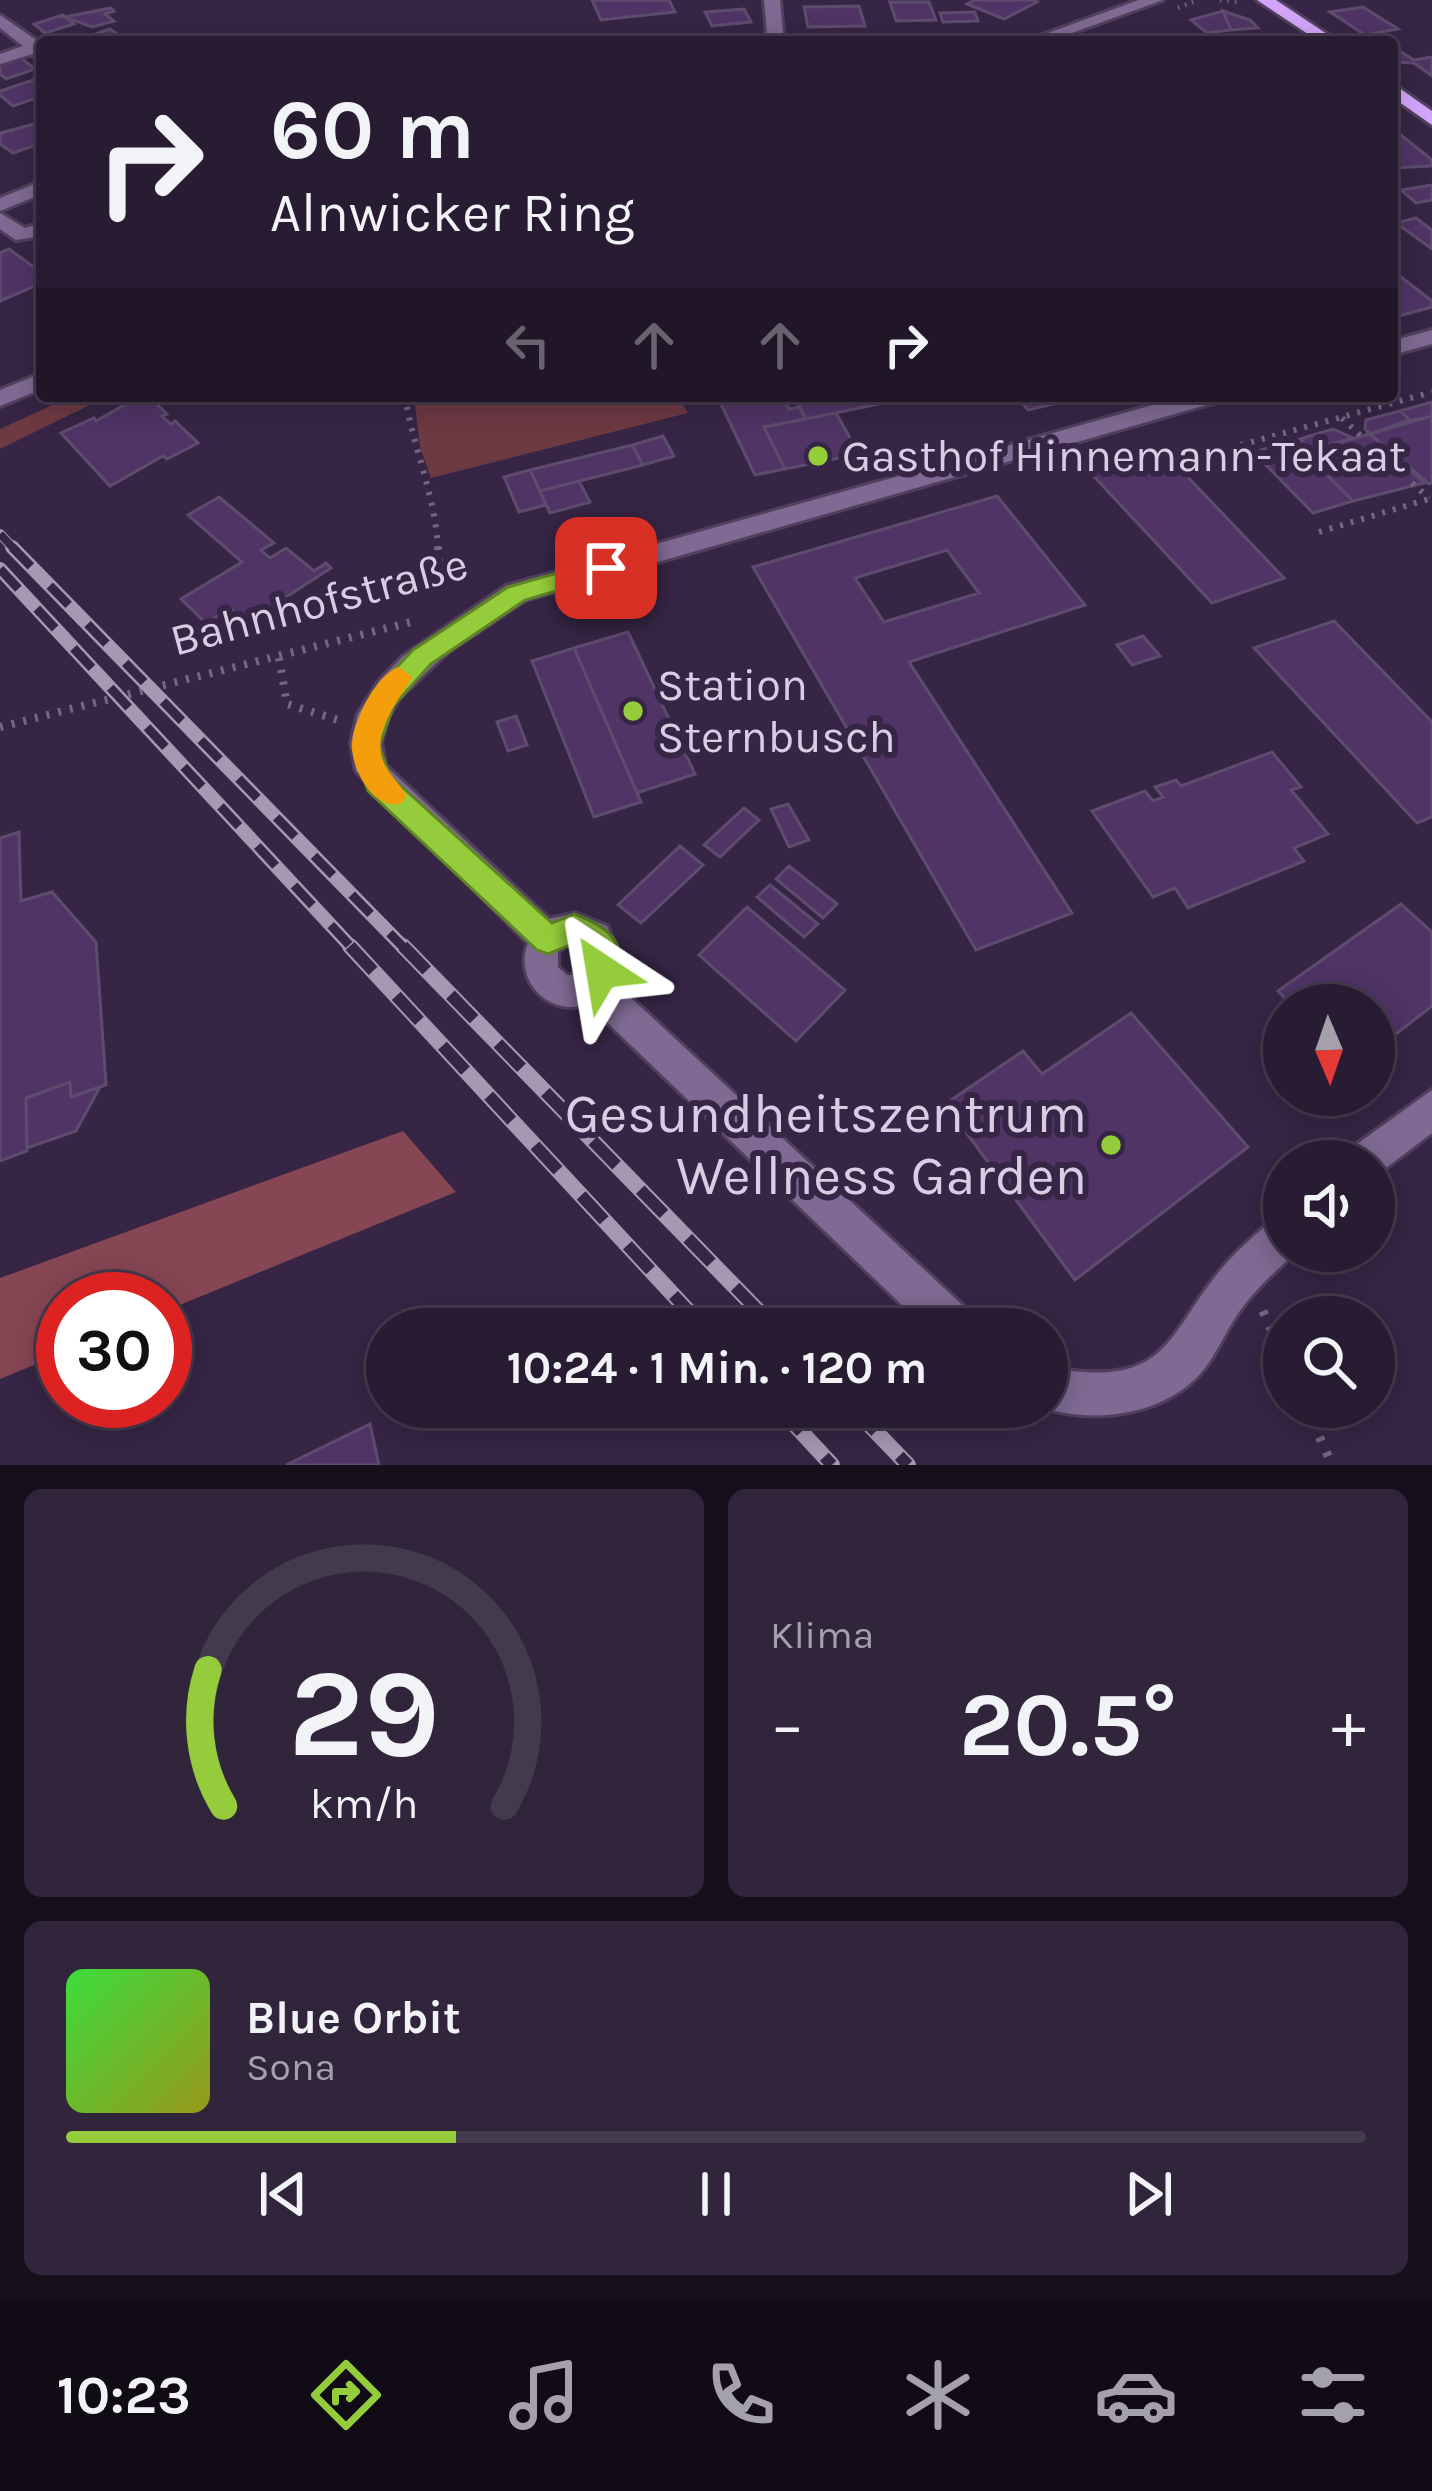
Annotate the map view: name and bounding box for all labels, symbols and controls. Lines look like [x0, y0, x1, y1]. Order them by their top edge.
text: 60 m [270, 81, 475, 179]
icon: right [72, 84, 228, 240]
text: Alnwicker Ring [270, 181, 635, 245]
icon: left [495, 312, 561, 378]
icon: ahead [621, 312, 687, 378]
icon: ahead [747, 312, 813, 378]
icon: right [873, 312, 939, 378]
place label: Gasthof Hinnemann-Tekaat [842, 430, 1406, 482]
marker: Gasthof Hinnemann-Tekaat [805, 443, 831, 469]
pin [555, 517, 657, 619]
icon: arrive [573, 535, 639, 601]
street label: Bahnhofstraße [165, 537, 473, 667]
place label: Station Sternbusch [657, 659, 896, 763]
marker: Station Sternbusch [620, 698, 646, 724]
position arrow [539, 908, 665, 1034]
north arrow [1263, 984, 1395, 1116]
map controls [1263, 984, 1395, 1428]
place label: Gesundheitszentrum Wellness Garden [565, 1082, 1087, 1208]
marker: Gesundheitszentrum Wellness Garden [1098, 1132, 1124, 1158]
button: sound [1263, 1140, 1395, 1272]
speed limit sign: 30 [36, 1272, 192, 1428]
button: search [1263, 1296, 1395, 1428]
text: 10:24 · 1 Min. · 120 m [507, 1342, 927, 1394]
text: Klima [770, 1612, 874, 1658]
text: 29 [288, 1641, 440, 1786]
text: 20.5° [959, 1672, 1177, 1778]
text: − [770, 1686, 805, 1764]
text: + [1331, 1686, 1366, 1764]
text: km/h [310, 1779, 418, 1829]
text: Blue Orbit [246, 1992, 461, 2044]
text: Sona [246, 2044, 336, 2090]
icon: previous [250, 2161, 316, 2227]
icon: pause [683, 2161, 749, 2227]
icon: next [1116, 2161, 1182, 2227]
icon: directions [304, 2353, 388, 2437]
icon: music [502, 2353, 586, 2437]
icon: phone [699, 2353, 783, 2437]
icon: climate [896, 2353, 980, 2437]
icon: car [1094, 2353, 1178, 2437]
icon: filters [1291, 2353, 1375, 2437]
text: 10:23 [57, 2363, 191, 2427]

